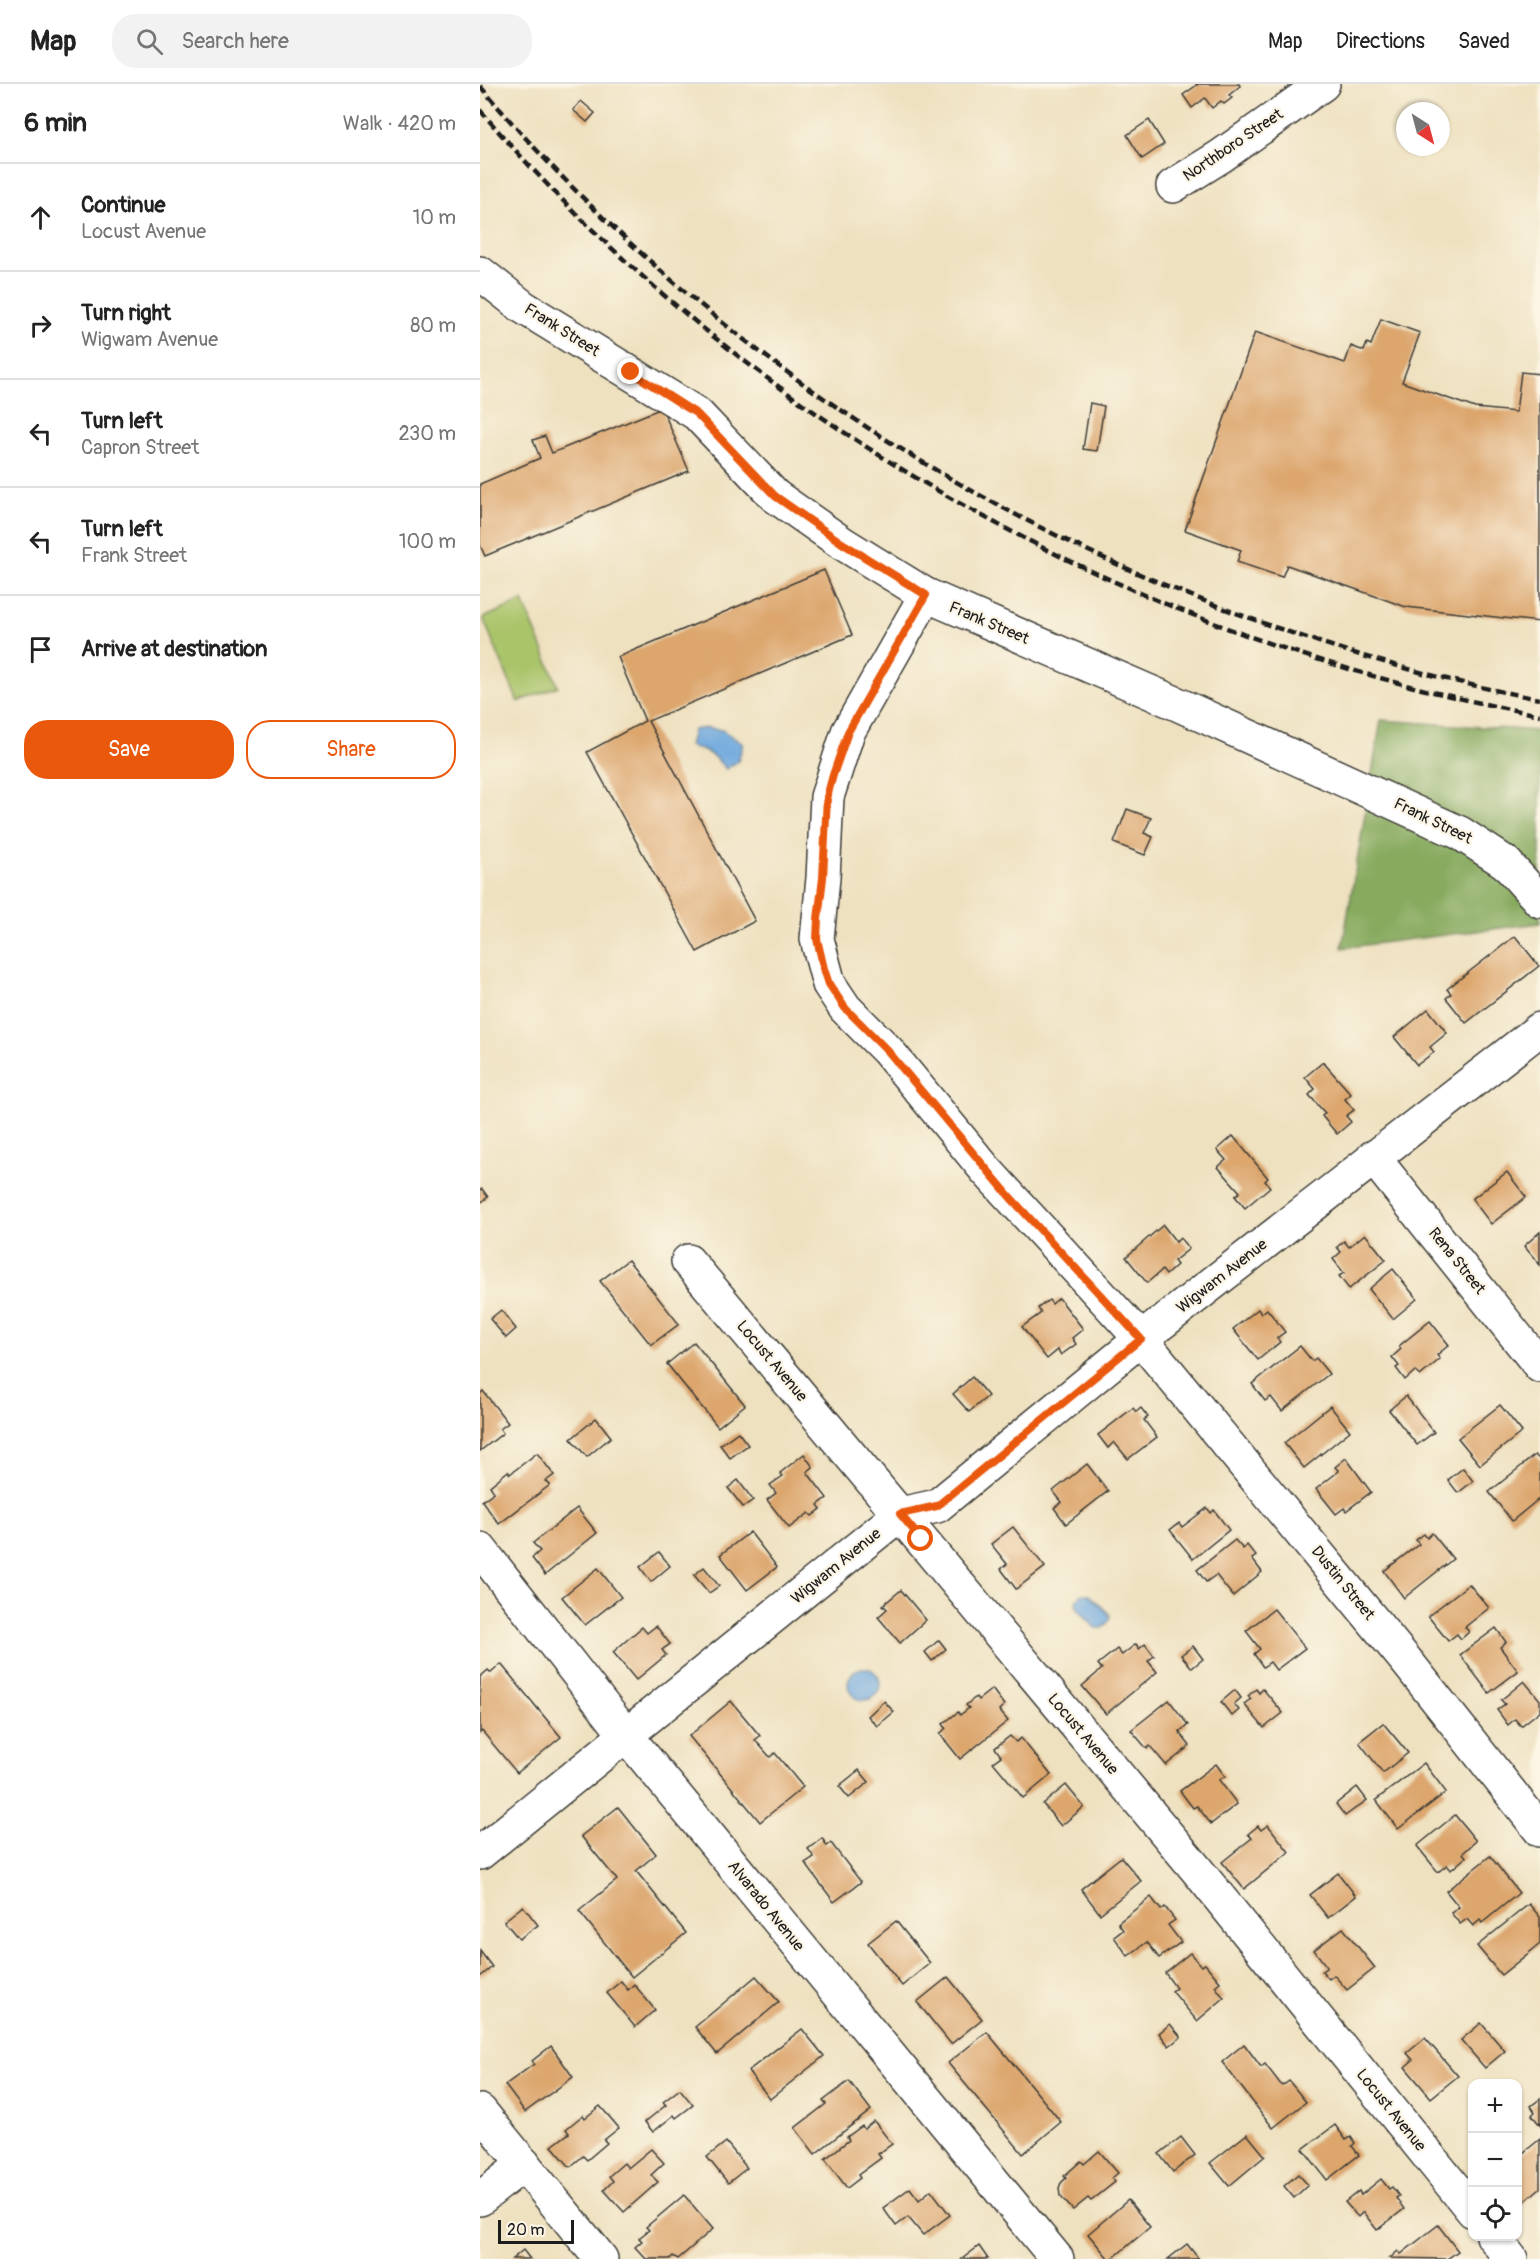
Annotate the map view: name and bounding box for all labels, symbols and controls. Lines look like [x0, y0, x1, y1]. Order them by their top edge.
search box [112, 14, 532, 68]
text: Map [30, 24, 76, 59]
icon: search [133, 25, 166, 58]
text: Search here [181, 27, 289, 55]
text: Map [1268, 28, 1303, 55]
text: Directions [1336, 28, 1425, 55]
text: Saved [1458, 28, 1510, 55]
north arrow [1396, 102, 1450, 156]
street label: Northboro Street [1179, 104, 1287, 186]
text: 6 min [24, 107, 87, 139]
text: Walk · 420 m [343, 111, 456, 136]
text: Continue [81, 191, 165, 219]
icon: ahead [24, 201, 57, 234]
text: 10 m [412, 205, 456, 230]
text: Locust Avenue [81, 219, 206, 244]
text: Turn right [81, 299, 171, 327]
street label: Frank Street [521, 299, 604, 361]
icon: right [24, 309, 57, 342]
text: 80 m [410, 313, 456, 338]
text: Wigwam Avenue [81, 327, 218, 352]
route end [617, 358, 643, 384]
text: Turn left [81, 407, 163, 435]
icon: left [24, 417, 57, 450]
text: 230 m [399, 421, 456, 446]
text: Capron Street [81, 435, 199, 460]
text: Turn left [81, 515, 163, 543]
icon: left [24, 525, 57, 558]
text: 100 m [399, 529, 456, 554]
text: Frank Street [81, 543, 187, 568]
street label: Frank Street [946, 597, 1032, 649]
icon: arrive [24, 633, 57, 666]
text: Arrive at destination [81, 635, 267, 663]
button: Save [24, 720, 234, 779]
button: Share [246, 720, 456, 779]
street label: Frank Street [1390, 793, 1476, 849]
street label: Rena Street [1424, 1224, 1490, 1299]
street label: Wigwam Avenue [1173, 1234, 1271, 1318]
street label: Locust Avenue [732, 1316, 812, 1406]
street label: Wigwam Avenue [787, 1524, 885, 1608]
route start [907, 1525, 933, 1551]
street label: Dustin Street [1307, 1542, 1379, 1625]
street label: Locust Avenue [1043, 1689, 1123, 1779]
street label: Alvarado Avenue [723, 1857, 809, 1955]
street label: Locust Avenue [1352, 2065, 1430, 2155]
map controls [1468, 2079, 1522, 2241]
button: + [1468, 2079, 1522, 2133]
button: − [1468, 2133, 1522, 2187]
button: locate [1468, 2187, 1522, 2241]
scale bar [498, 2217, 574, 2244]
text: 20 m [507, 2220, 545, 2240]

